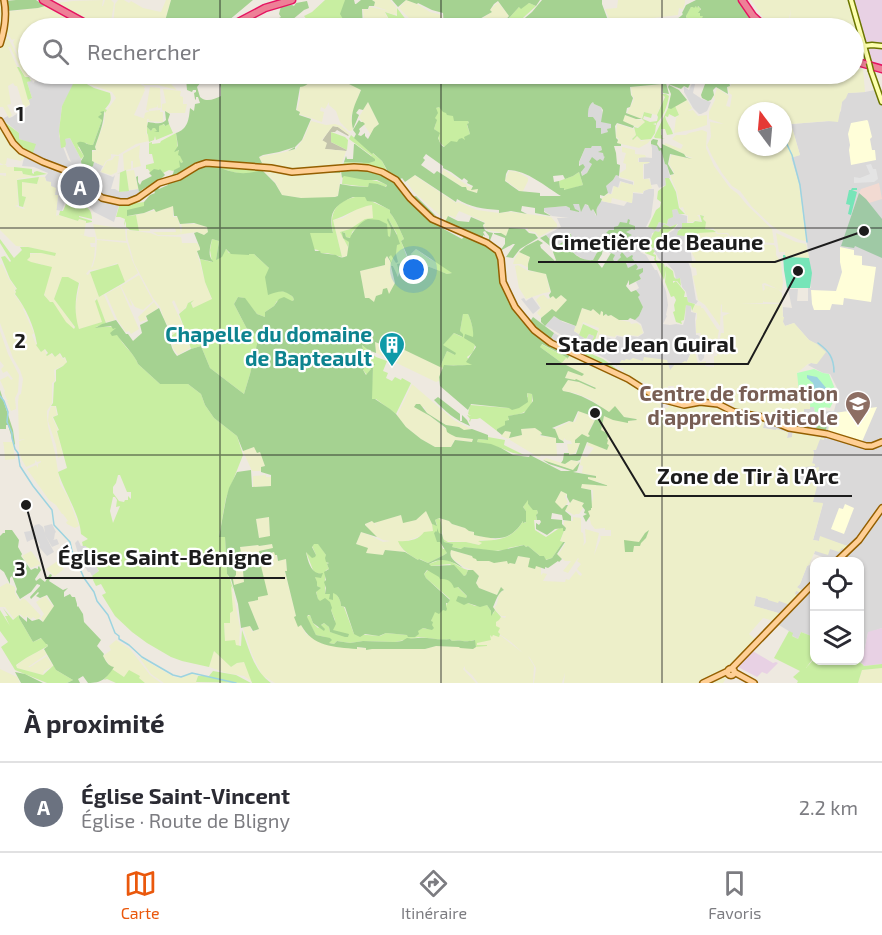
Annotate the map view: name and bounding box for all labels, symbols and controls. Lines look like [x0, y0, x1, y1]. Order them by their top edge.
search box [18, 18, 864, 84]
icon: search [39, 35, 72, 68]
text: Rechercher [87, 38, 200, 64]
text: 1 [16, 101, 24, 125]
north arrow [738, 102, 792, 156]
pin: A [60, 164, 100, 208]
callout: Cimetière de Beaune [538, 222, 775, 262]
text: Cimetière de Beaune [551, 228, 763, 254]
your location [399, 255, 428, 284]
place label: Chapelle du domaine de Bapteault [165, 321, 372, 370]
callout: Stade Jean Guiral [546, 324, 748, 364]
text: 2 [14, 328, 26, 352]
building icon: Chapelle du domaine de Bapteault [377, 330, 407, 368]
text: Stade Jean Guiral [558, 330, 737, 356]
place label: Centre de formation d'apprentis viticole [639, 380, 838, 429]
school or university icon: Centre de formation d'apprentis viticole [843, 389, 873, 427]
callout: Zone de Tir à l'Arc [645, 456, 852, 496]
text: Zone de Tir à l'Arc [657, 462, 839, 488]
callout: Église Saint-Bénigne [46, 538, 285, 578]
text: Église Saint-Bénigne [58, 543, 272, 569]
text: 3 [14, 556, 26, 580]
map controls [810, 557, 864, 665]
button: locate [810, 557, 864, 611]
button: layers [810, 611, 864, 665]
text: À proximité [24, 707, 165, 738]
text: Église Saint-Vincent [81, 782, 290, 808]
text: A [37, 795, 50, 819]
text: 2.2 km [799, 795, 858, 819]
text: Église · Route de Bligny [81, 808, 290, 832]
tab: Carte [121, 867, 160, 922]
tab: Itinéraire [401, 867, 467, 922]
tab: Favoris [708, 867, 761, 922]

